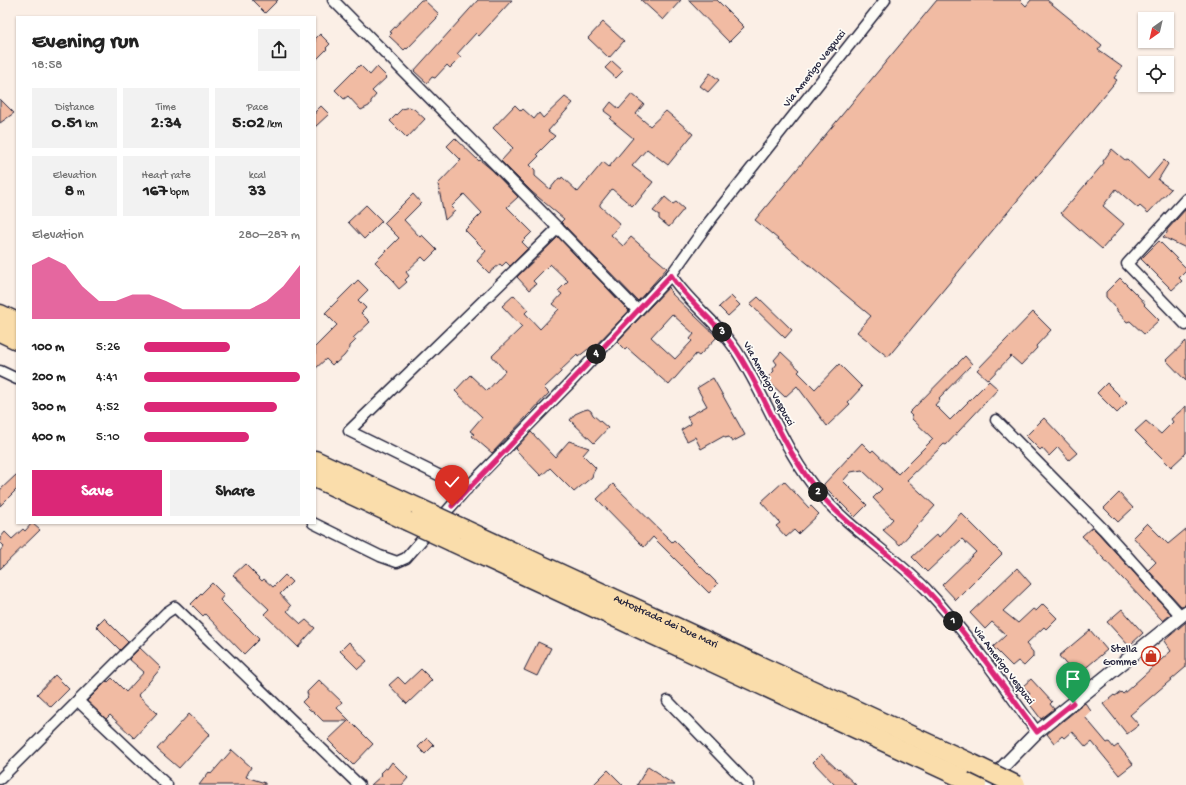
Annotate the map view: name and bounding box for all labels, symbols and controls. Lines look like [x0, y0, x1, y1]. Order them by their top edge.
north arrow [1138, 12, 1174, 48]
map controls [1138, 12, 1174, 92]
street label: Via Amerigo Vespucci [781, 28, 849, 111]
button: share [258, 29, 300, 71]
text: Evening run [32, 30, 139, 56]
button: locate [1138, 56, 1174, 92]
text: 18:58 [32, 58, 62, 73]
text: Distance [55, 102, 94, 114]
text: Time [156, 102, 176, 114]
text: Pace [247, 102, 268, 114]
text: 0.51 [52, 114, 82, 134]
text: 2:34 [151, 114, 181, 134]
text: 5:02 [232, 114, 264, 134]
text: km [82, 119, 98, 131]
text: /km [264, 119, 282, 131]
text: Elevation [53, 170, 97, 182]
text: Heart rate [141, 170, 191, 182]
text: kcal [249, 170, 266, 182]
text: 8 [65, 182, 74, 202]
text: 167 [143, 182, 167, 202]
text: 33 [249, 182, 266, 202]
text: m [74, 187, 85, 199]
text: bpm [167, 187, 189, 199]
text: Elevation [32, 228, 84, 243]
text: 280–287 m [239, 228, 300, 243]
pin: 3 [712, 322, 732, 342]
text: 3 [719, 326, 725, 338]
street label: Via Amerigo Vespucci [739, 339, 796, 428]
text: 100 m [32, 340, 64, 355]
text: 5:26 [96, 340, 120, 355]
pin: 4 [586, 344, 606, 364]
text: 4 [593, 348, 599, 360]
text: 200 m [32, 370, 65, 385]
text: 4:41 [96, 370, 118, 385]
text: 300 m [32, 400, 66, 415]
text: 4:52 [96, 400, 119, 415]
text: 400 m [32, 430, 65, 445]
text: 5:10 [96, 430, 120, 445]
pin [435, 465, 469, 506]
button: Save [32, 470, 162, 516]
button: Share [170, 470, 300, 516]
icon: check [441, 471, 463, 493]
pin: 2 [808, 482, 828, 502]
text: 2 [815, 486, 821, 498]
street label: Autostrada dei Due Mari [612, 593, 720, 651]
pin: 1 [943, 611, 963, 631]
text: 1 [951, 615, 955, 627]
street label: Via Amerigo Vespucci [969, 624, 1036, 707]
place label: Stella Gomme [1103, 644, 1138, 669]
shop icon: Stella Gomme [1140, 645, 1162, 667]
pin [1056, 662, 1090, 703]
icon: arrive [1062, 668, 1084, 690]

